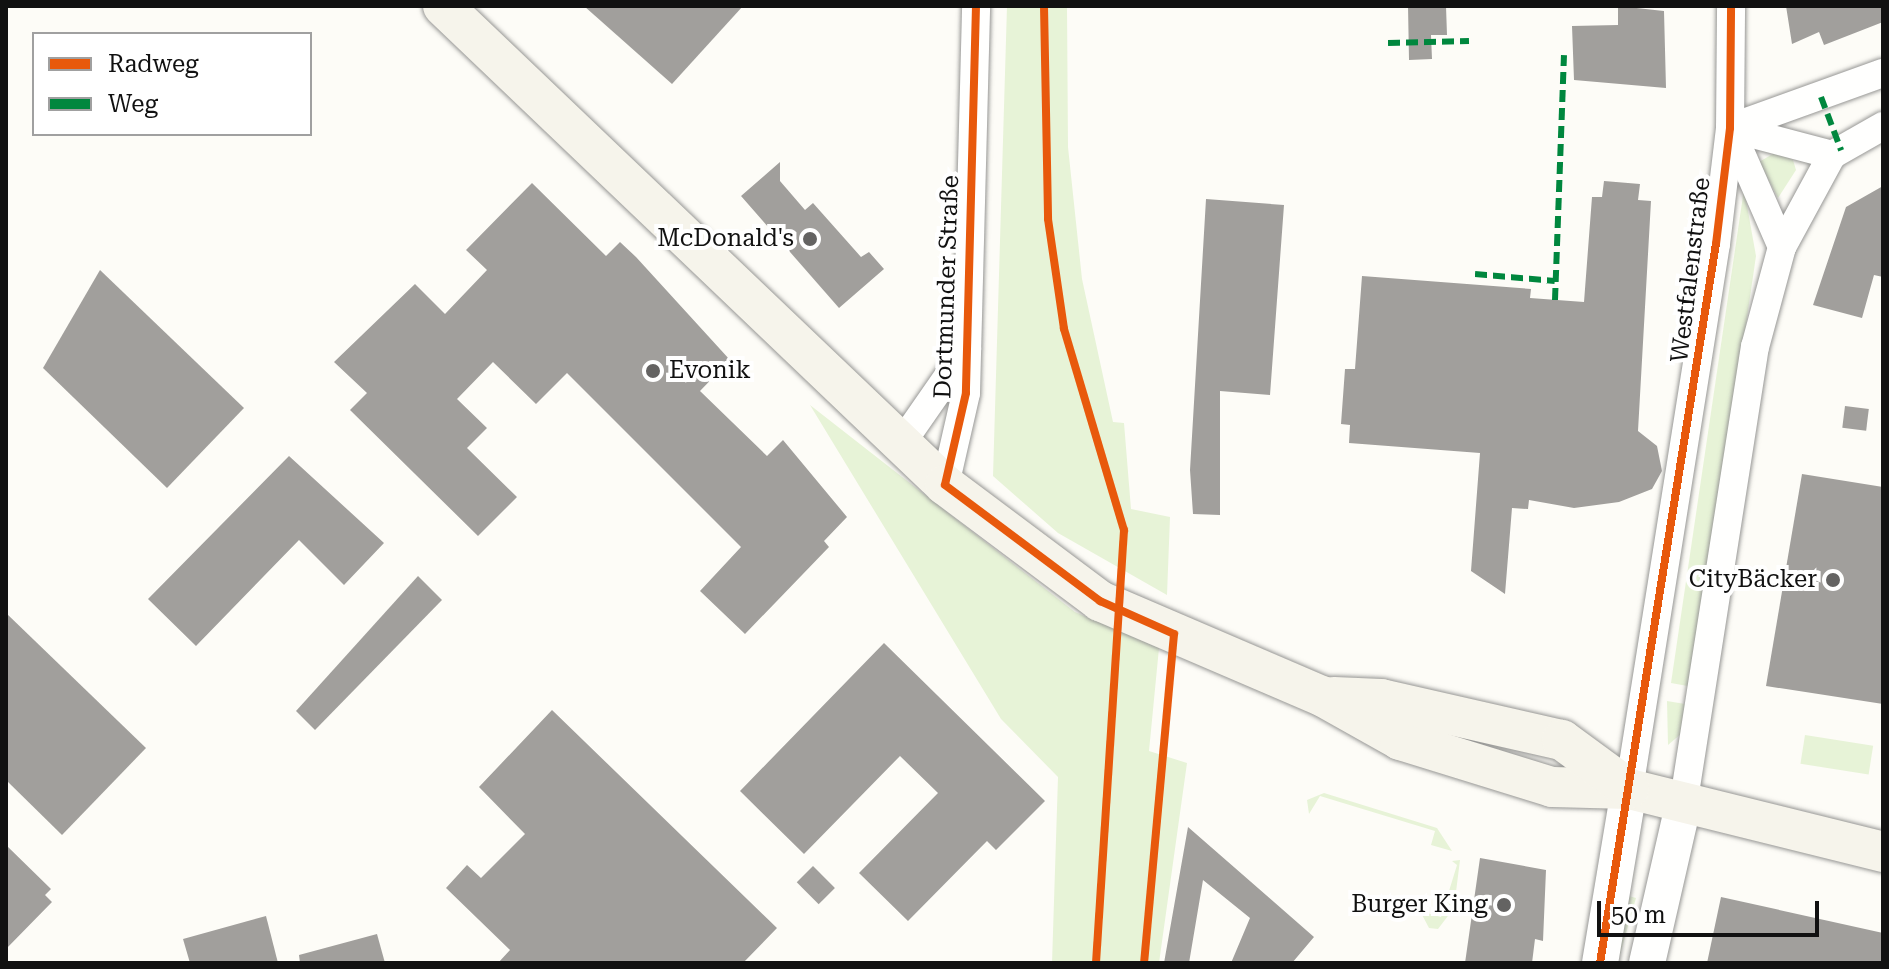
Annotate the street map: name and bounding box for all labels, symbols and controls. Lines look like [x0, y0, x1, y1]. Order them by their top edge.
legend [32, 32, 312, 136]
text: Radweg [108, 50, 199, 78]
text: Weg [108, 90, 158, 118]
street label: Dortmunder Straße [929, 175, 965, 399]
street label: Westfalenstraße [1665, 176, 1717, 364]
place label: McDonald's [657, 225, 794, 253]
marker: McDonald's [801, 230, 819, 248]
place label: Evonik [669, 357, 751, 385]
marker: Evonik [644, 362, 662, 380]
place label: CityBäcker [1689, 566, 1817, 594]
marker: CityBäcker [1824, 571, 1842, 589]
scale bar [1601, 885, 1823, 935]
place label: Burger King [1351, 891, 1488, 919]
marker: Burger King [1495, 896, 1513, 914]
text: 50 m [1611, 901, 1666, 929]

